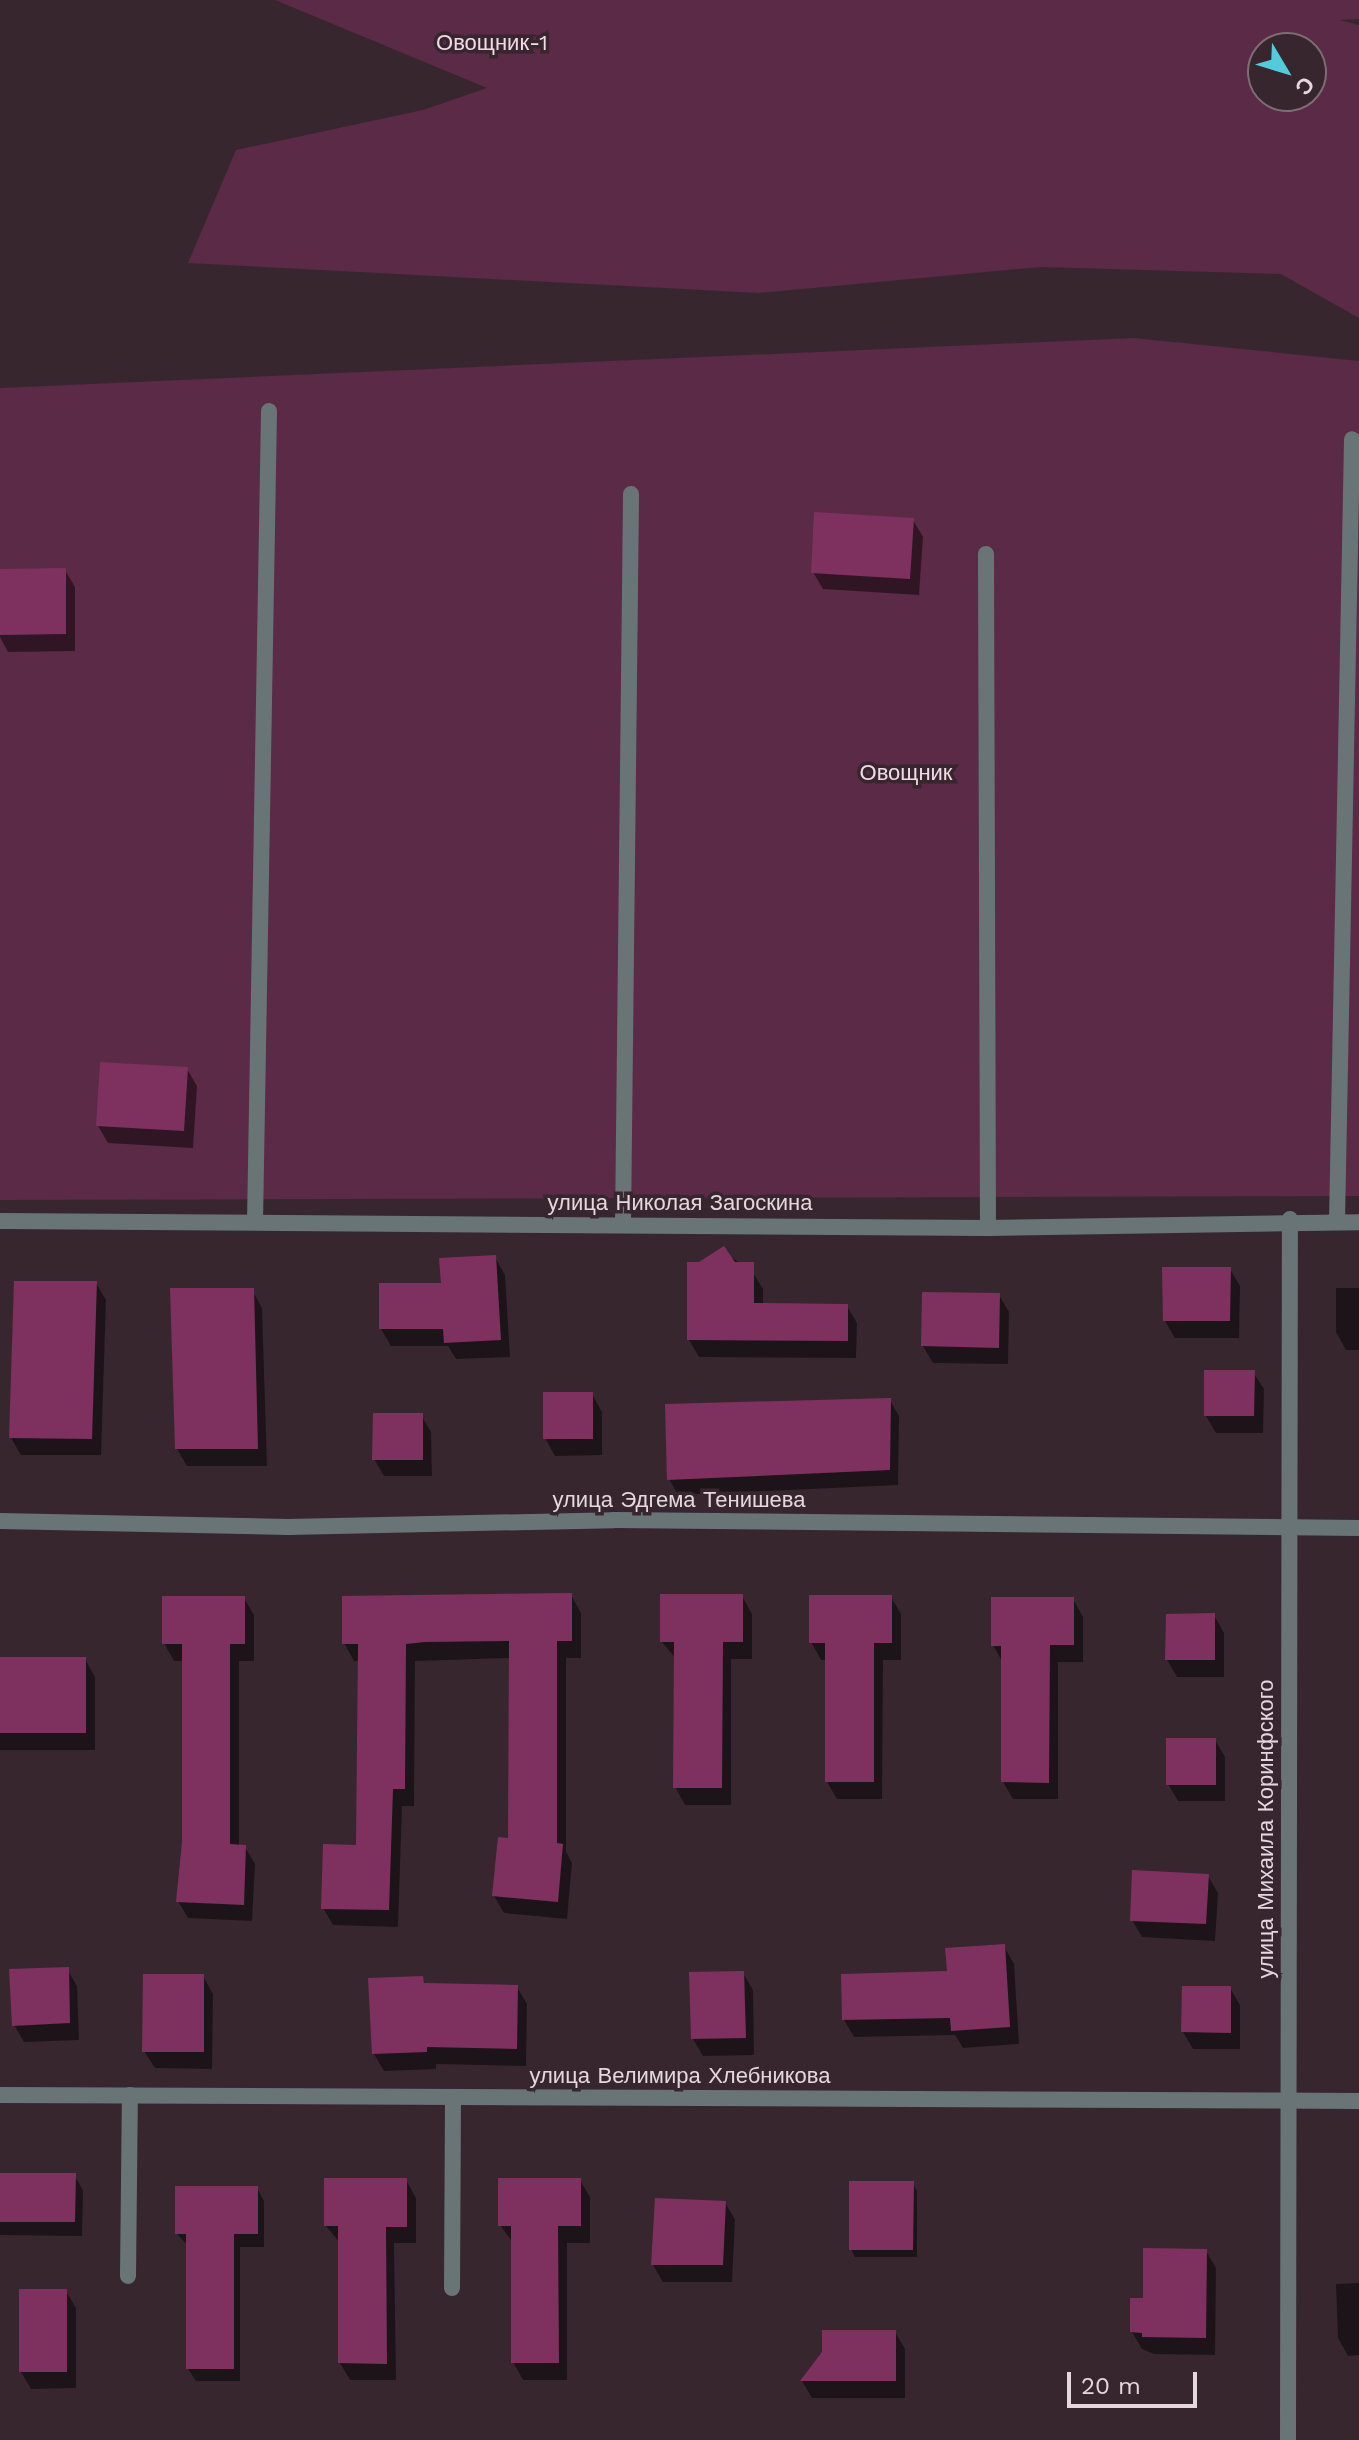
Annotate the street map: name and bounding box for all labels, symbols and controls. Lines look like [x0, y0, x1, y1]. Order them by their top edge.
park label: Овощник-1 [436, 30, 548, 56]
north arrow [1247, 32, 1327, 112]
text: С [1290, 72, 1319, 100]
park label: Овощник [860, 760, 952, 786]
street label: улица Николая Загоскина [548, 1190, 812, 1216]
street label: улица Эдгема Тенишева [553, 1487, 805, 1513]
street label: улица Михаила Коринфского [1253, 1679, 1279, 1979]
street label: улица Велимира Хлебникова [530, 2063, 830, 2089]
scale bar [1071, 2356, 1201, 2406]
text: 20 m [1081, 2372, 1141, 2400]

